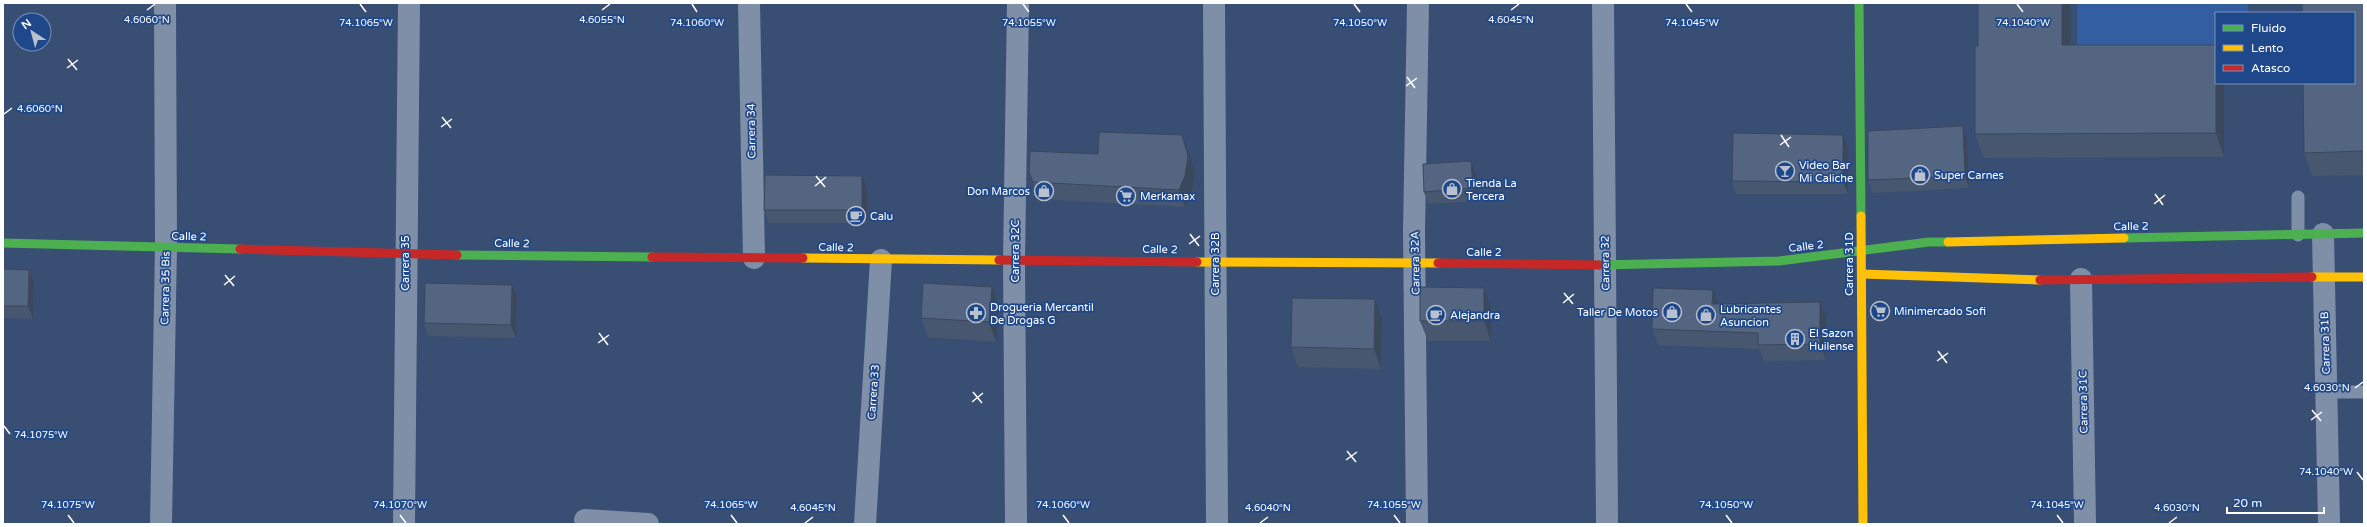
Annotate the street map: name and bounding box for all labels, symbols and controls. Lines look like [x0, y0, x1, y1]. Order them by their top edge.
north arrow [12, 12, 52, 52]
legend [2215, 12, 2355, 84]
text: 4.6060°N [124, 14, 170, 26]
text: 4.6055°N [579, 14, 625, 26]
text: 4.6045°N [1488, 14, 1534, 26]
text: N [19, 16, 34, 32]
text: 74.1065°W [339, 17, 393, 29]
text: 74.1060°W [670, 17, 724, 29]
text: 74.1055°W [1002, 17, 1056, 29]
text: 74.1050°W [1333, 17, 1387, 29]
text: 74.1045°W [1665, 17, 1719, 29]
text: 74.1040°W [1996, 17, 2050, 29]
text: Fluido [2251, 21, 2286, 35]
text: Lento [2251, 41, 2284, 55]
text: Atasco [2251, 61, 2290, 75]
text: 4.6060°N [17, 103, 63, 115]
street label: Carrera 34 [745, 103, 758, 159]
place label: Video Bar Mi Caliche [1799, 159, 1853, 185]
bar icon: Video Bar Mi Caliche [1774, 160, 1796, 182]
shop icon: Super Carnes [1909, 164, 1931, 186]
place label: Super Carnes [1934, 169, 2004, 182]
place label: Tienda La Tercera [1466, 177, 1517, 203]
shop icon: Tienda La Tercera [1441, 178, 1463, 200]
shop icon: Don Marcos [1033, 180, 1055, 202]
place label: Don Marcos [967, 185, 1030, 198]
supermarket icon: Merkamax [1115, 185, 1137, 207]
place label: Merkamax [1140, 190, 1195, 203]
cafe icon: Calu [845, 205, 867, 227]
place label: Calu [870, 210, 893, 223]
street label: Carrera 32C [1009, 219, 1022, 283]
street label: Calle 2 [2113, 220, 2149, 233]
street label: Calle 2 [171, 229, 207, 244]
street label: Carrera 32A [1408, 231, 1423, 295]
street label: Carrera 32B [1209, 232, 1222, 296]
street label: Carrera 31D [1843, 232, 1856, 296]
street label: Carrera 35 [399, 235, 412, 291]
street label: Carrera 32 [1599, 235, 1612, 291]
street label: Calle 2 [494, 237, 530, 250]
street label: Calle 2 [1788, 238, 1824, 255]
street label: Calle 2 [818, 241, 854, 254]
street label: Calle 2 [1142, 243, 1178, 256]
street label: Calle 2 [1466, 246, 1502, 259]
street label: Carrera 35 Bis [158, 251, 173, 325]
supermarket icon: Minimercado Sofi [1869, 300, 1891, 322]
place label: Drogueria Mercantil De Drogas G [990, 301, 1094, 327]
shop icon: Taller De Motos [1661, 301, 1683, 323]
pharmacy icon: Drogueria Mercantil De Drogas G [965, 302, 987, 324]
place label: Lubricantes Asuncion [1720, 303, 1781, 329]
cafe icon: Alejandra [1425, 304, 1447, 326]
shop icon: Lubricantes Asuncion [1695, 304, 1717, 326]
place label: Minimercado Sofi [1894, 305, 1986, 318]
place label: Taller De Motos [1577, 306, 1658, 319]
place label: Alejandra [1450, 309, 1500, 322]
street label: Carrera 31B [2318, 311, 2333, 375]
place label: El Sazon Huilense [1809, 327, 1854, 353]
building icon: El Sazon Huilense [1784, 328, 1806, 350]
street label: Carrera 33 [865, 364, 882, 420]
street label: Carrera 31C [2076, 370, 2091, 434]
text: 4.6030°N [2304, 382, 2350, 394]
text: 74.1075°W [14, 429, 68, 441]
text: 74.1040°W [2299, 466, 2353, 478]
scale bar [2227, 489, 2324, 515]
text: 20 m [2233, 496, 2262, 510]
text: 74.1075°W [41, 499, 95, 511]
text: 74.1070°W [373, 499, 427, 511]
text: 74.1065°W [704, 499, 758, 511]
text: 74.1060°W [1036, 499, 1090, 511]
text: 74.1055°W [1367, 499, 1421, 511]
text: 74.1050°W [1699, 499, 1753, 511]
text: 74.1045°W [2030, 499, 2084, 511]
text: 4.6045°N [790, 502, 836, 514]
text: 4.6040°N [1245, 502, 1291, 514]
text: 4.6030°N [2154, 502, 2200, 514]

